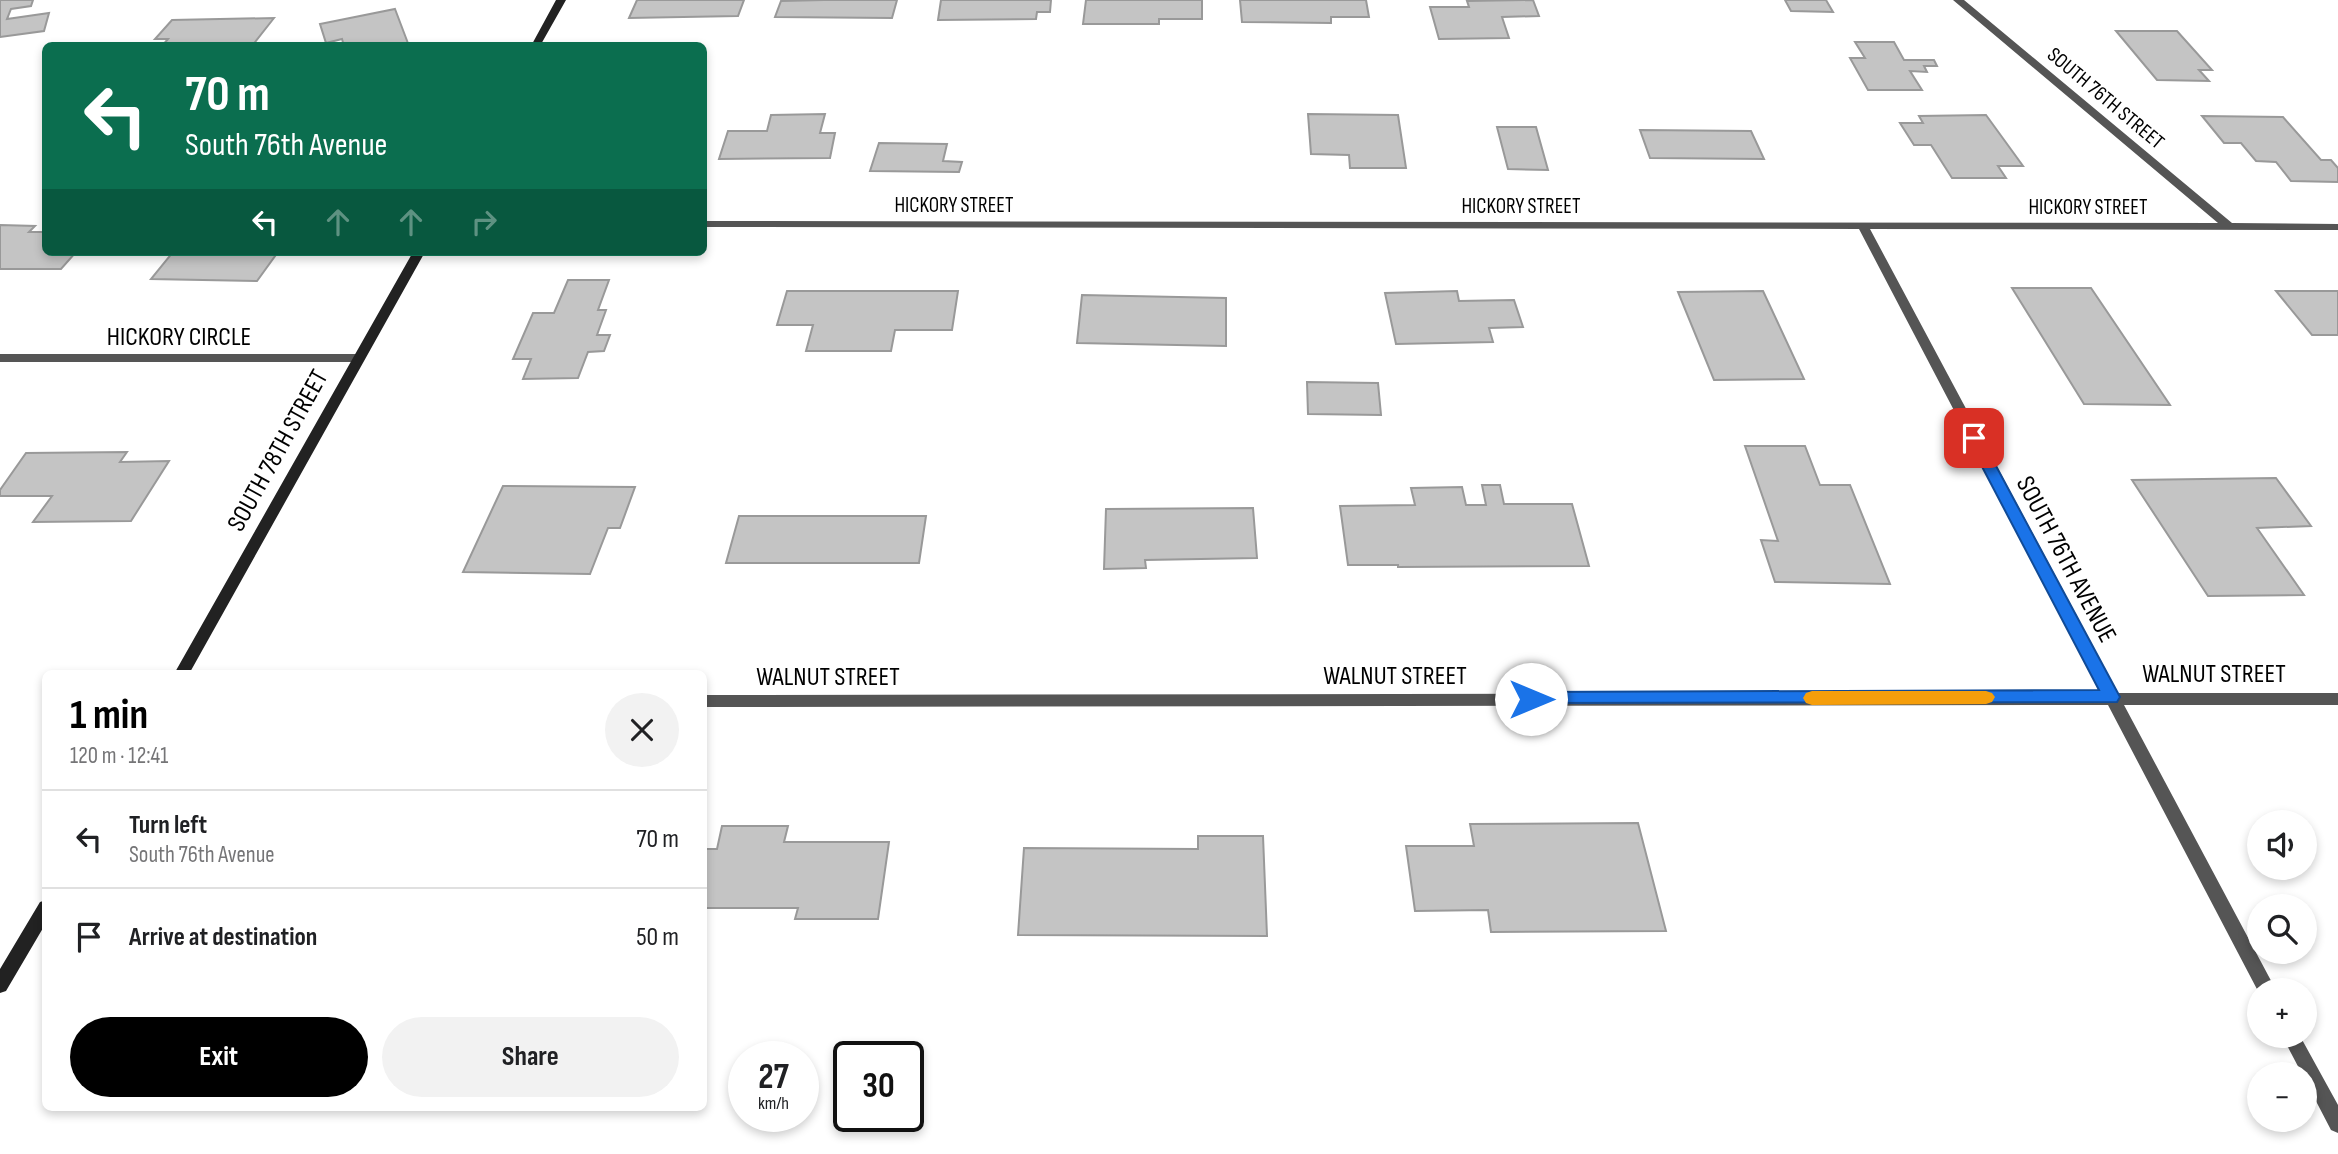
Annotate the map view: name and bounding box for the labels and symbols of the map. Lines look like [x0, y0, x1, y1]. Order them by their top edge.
street label: SOUTH 76TH STREET [2042, 42, 2170, 155]
street label: HICKORY STREET [894, 193, 1014, 218]
street label: HICKORY STREET [1461, 194, 1581, 219]
street label: HICKORY STREET [2028, 195, 2148, 220]
street label: HICKORY CIRCLE [107, 322, 251, 353]
street label: SOUTH 78TH STREET [221, 365, 335, 537]
pin [1944, 408, 2004, 468]
street label: SOUTH 76TH AVENUE [2009, 471, 2122, 648]
street label: WALNUT STREET [2142, 659, 2286, 690]
street label: WALNUT STREET [1323, 661, 1467, 692]
street label: WALNUT STREET [756, 662, 900, 693]
position arrow [1494, 662, 1568, 736]
speed limit sign: 30 [833, 1041, 924, 1132]

